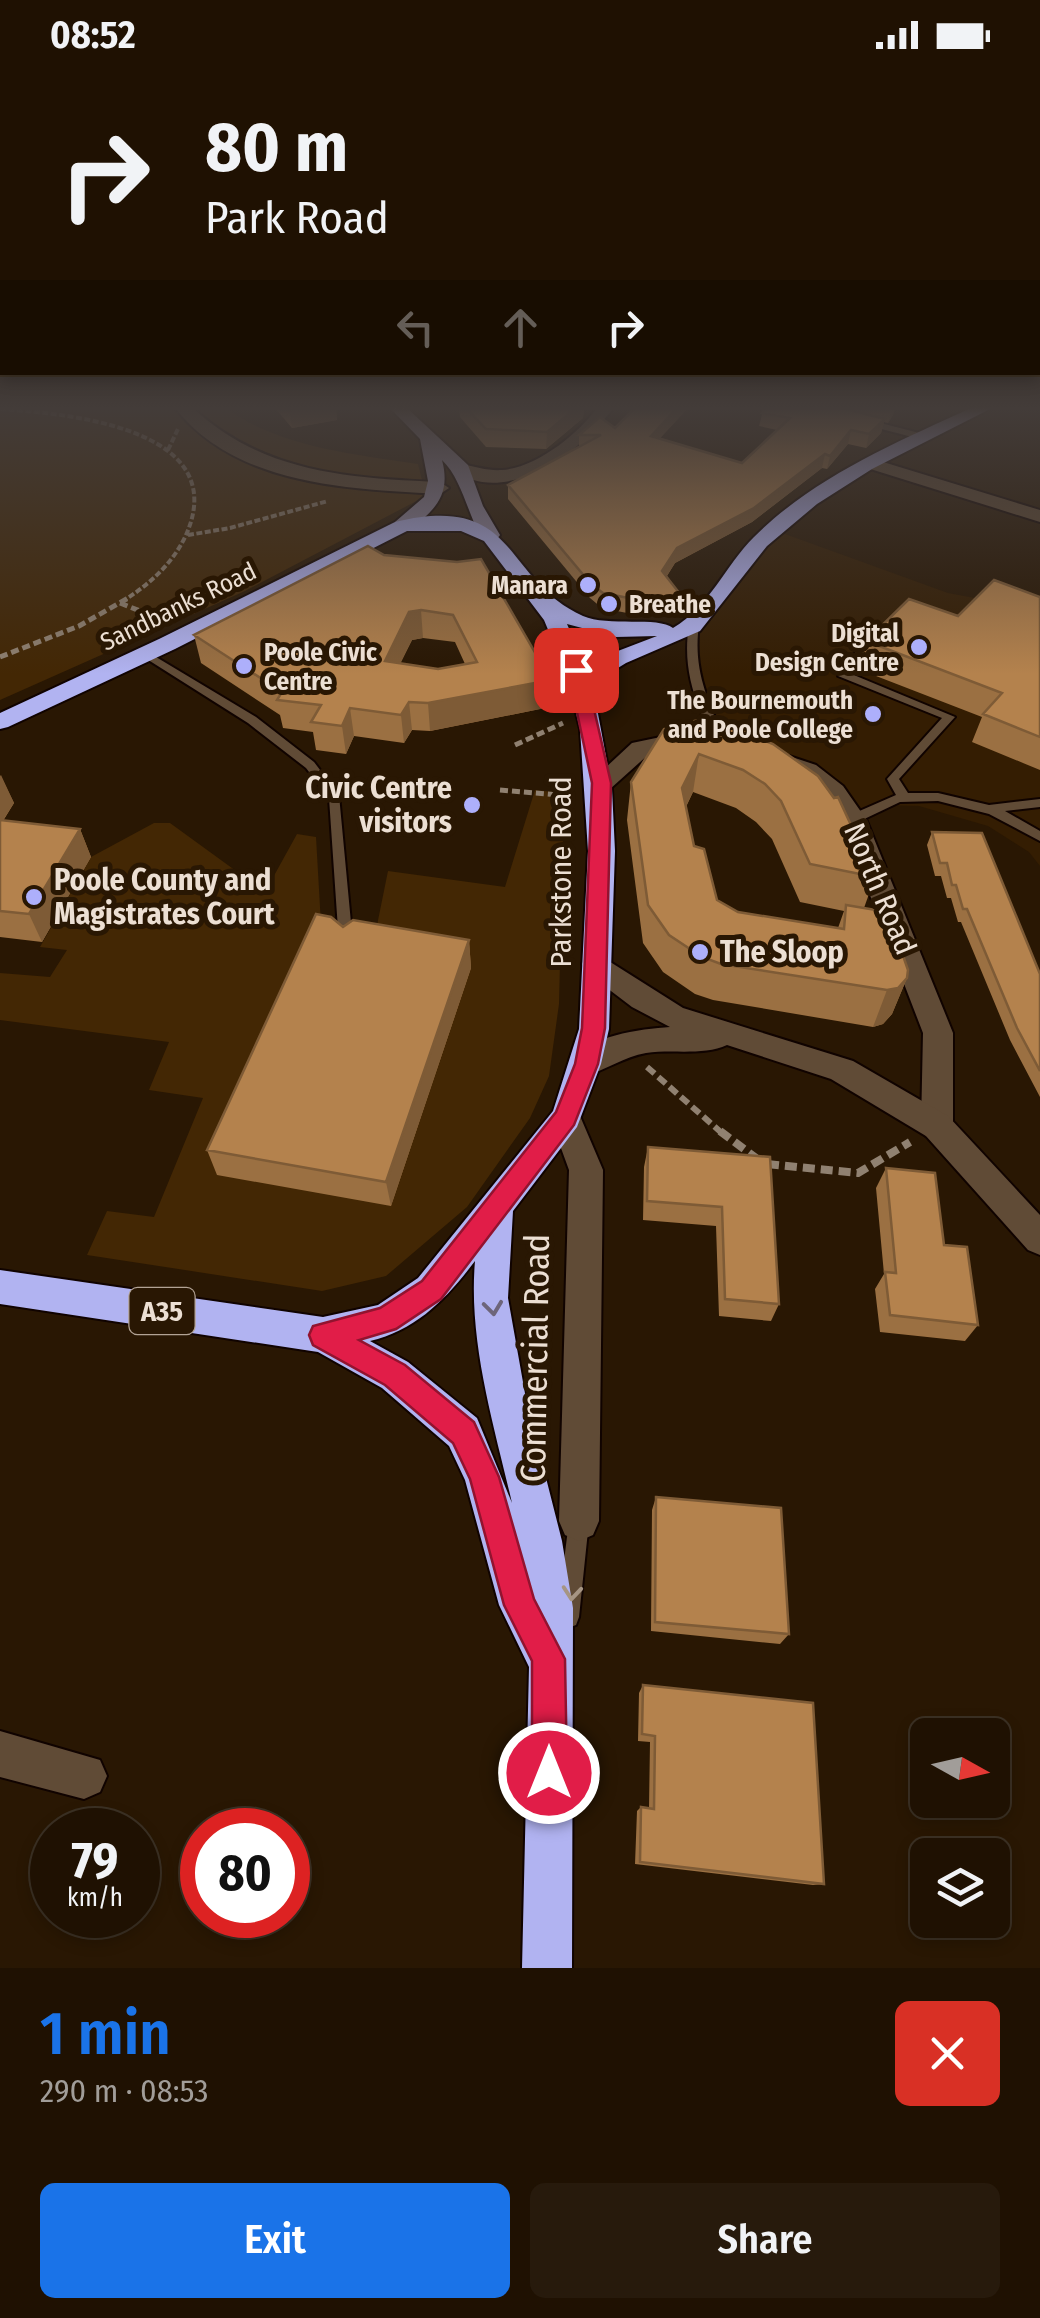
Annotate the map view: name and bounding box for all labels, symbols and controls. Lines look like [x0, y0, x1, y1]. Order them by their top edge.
text: 08:52 [50, 12, 136, 58]
text: 80 m [205, 106, 348, 190]
icon: right [40, 110, 170, 240]
text: Park Road [205, 191, 389, 245]
icon: left [388, 300, 443, 355]
icon: ahead [493, 300, 548, 355]
icon: right [598, 300, 653, 355]
street label: Sandbanks Road [96, 556, 261, 658]
place label: Manara [491, 571, 568, 601]
marker: Manara [577, 574, 599, 596]
place label: Breathe [629, 590, 711, 620]
marker: Breathe [598, 593, 620, 615]
place label: Digital Design Centre [755, 619, 899, 678]
pin [534, 628, 619, 713]
marker: Digital Design Centre [908, 636, 930, 658]
place label: Poole Civic Centre [264, 638, 377, 697]
icon: arrive [549, 643, 604, 698]
marker: Poole Civic Centre [233, 655, 255, 677]
place label: The Bournemouth and Poole College [667, 686, 853, 745]
marker: The Bournemouth and Poole College [862, 703, 884, 725]
place label: Civic Centre visitors [305, 770, 452, 840]
street label: Parkstone Road [543, 777, 579, 967]
marker: Civic Centre visitors [461, 794, 483, 816]
street label: North Road [836, 818, 924, 960]
place label: Poole County and Magistrates Court [54, 862, 275, 932]
marker: Poole County and Magistrates Court [23, 886, 45, 908]
place label: The Sloop [720, 934, 844, 970]
marker: The Sloop [689, 941, 711, 963]
street label: Commercial Road [512, 1233, 558, 1483]
road number: A35 [130, 1288, 194, 1334]
one-way arrow [482, 1300, 503, 1316]
one-way arrow [562, 1585, 584, 1601]
north arrow [910, 1718, 1010, 1818]
map controls [910, 1718, 1010, 1938]
position arrow [497, 1721, 601, 1825]
speed limit sign: 80 [180, 1808, 310, 1938]
text: 79 [72, 1831, 118, 1891]
button: layers [910, 1838, 1010, 1938]
text: km/h [67, 1883, 123, 1913]
text: 1 min [40, 1998, 171, 2070]
button: close [895, 2001, 1000, 2106]
text: 290 m · 08:53 [40, 2072, 209, 2110]
button: Exit [40, 2183, 510, 2298]
button: Share [530, 2183, 1000, 2298]

